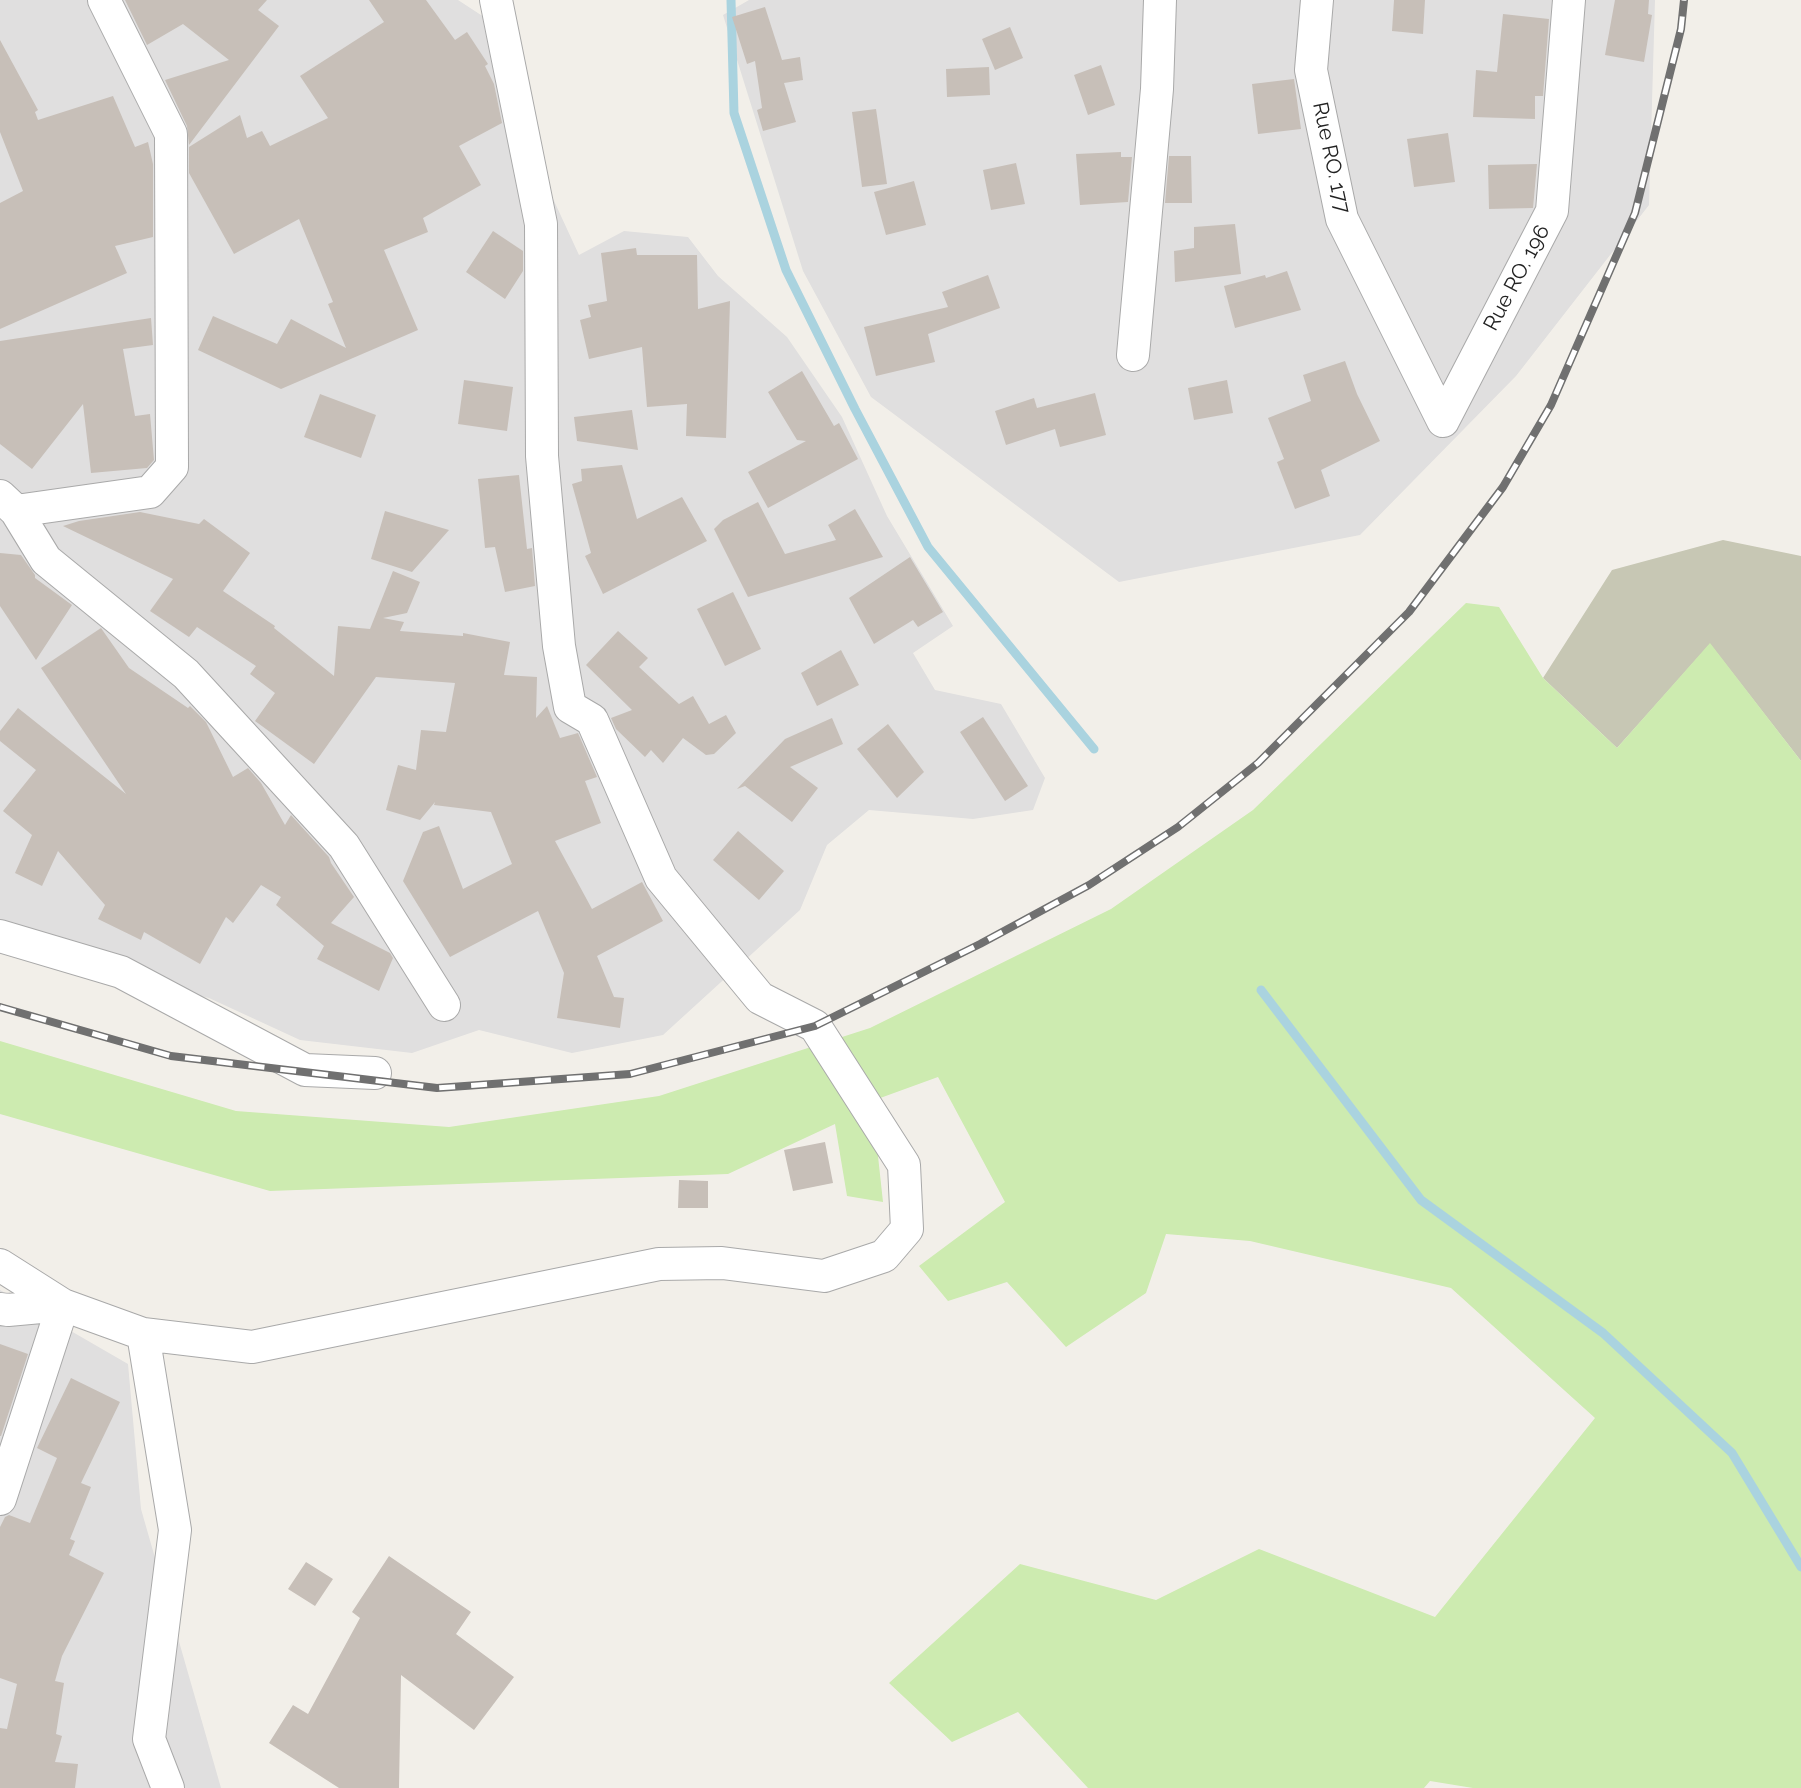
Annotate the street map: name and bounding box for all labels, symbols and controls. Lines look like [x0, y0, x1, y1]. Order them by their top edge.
street label: Rue RO. 177 [1307, 100, 1355, 216]
street label: Rue RO. 196 [1479, 221, 1555, 335]

